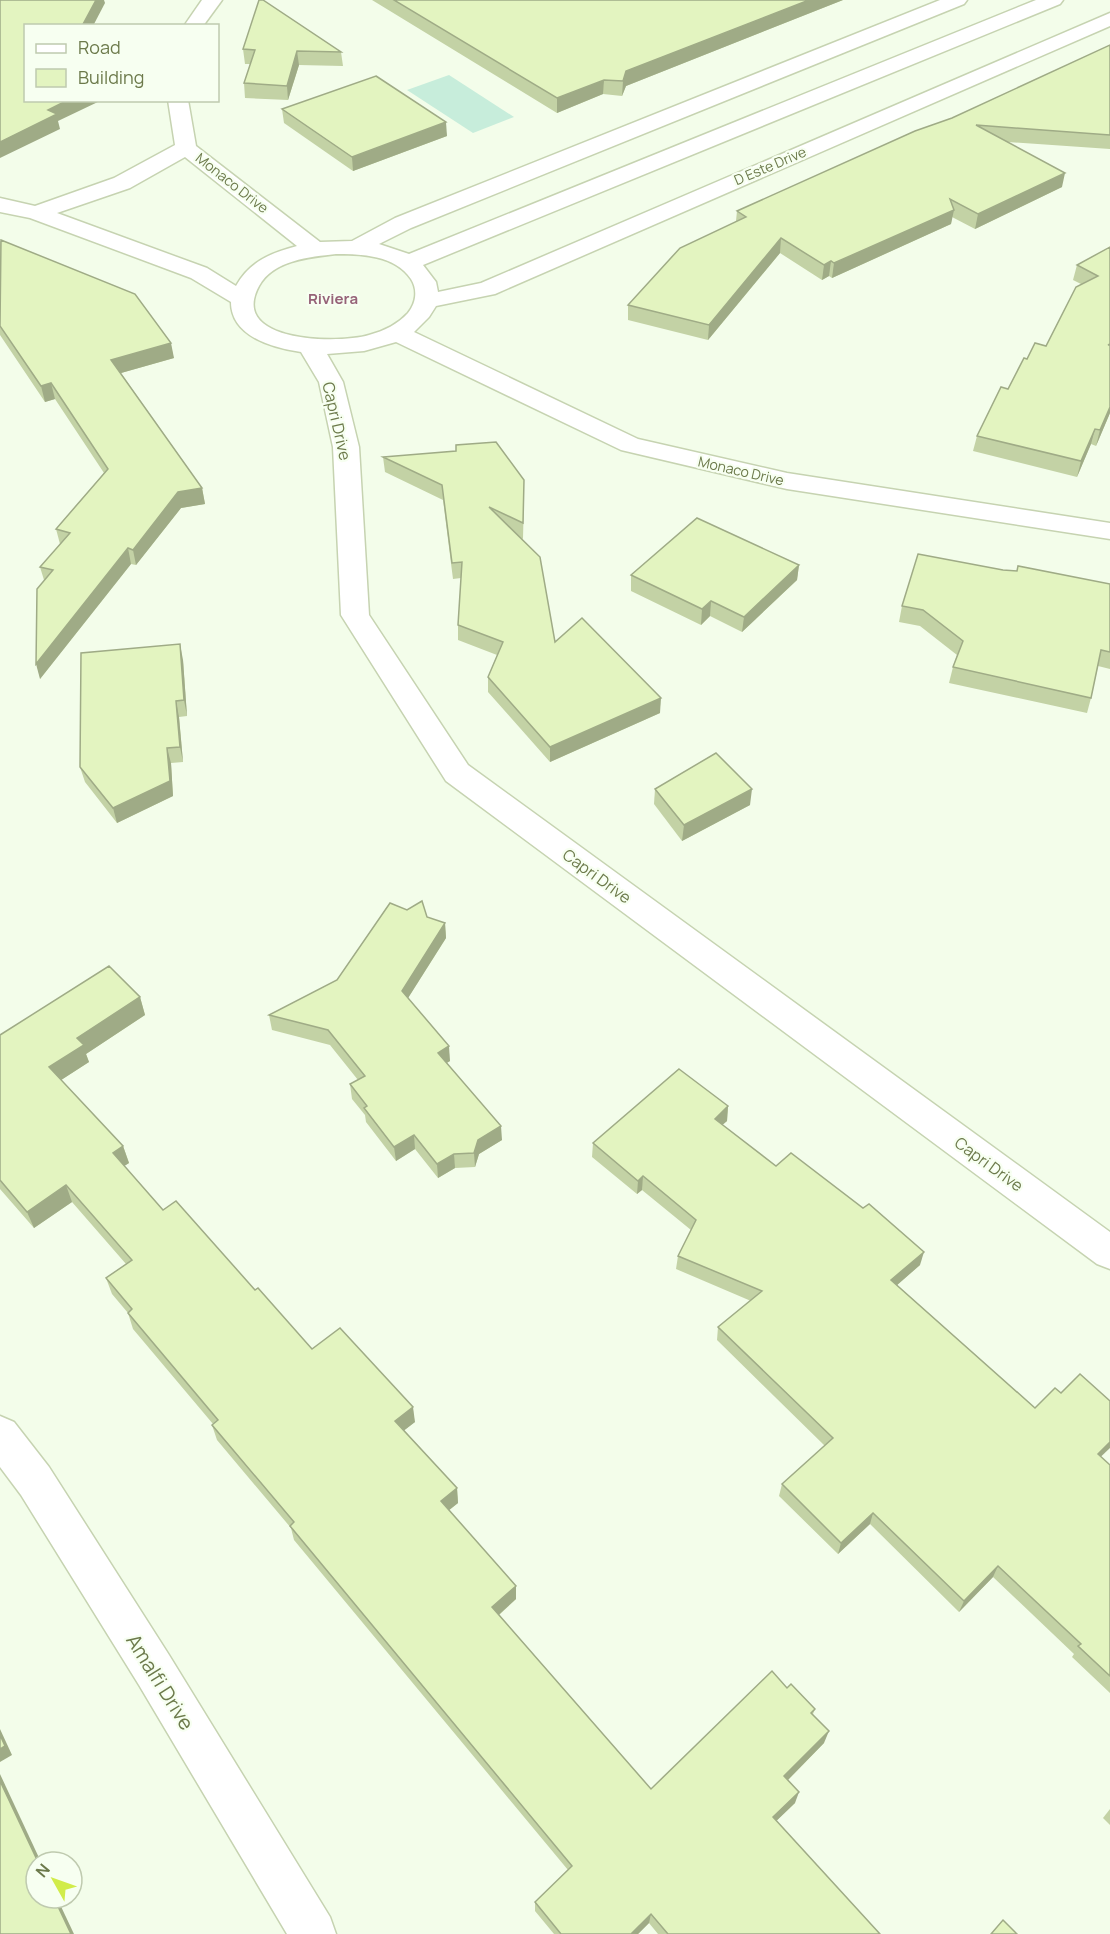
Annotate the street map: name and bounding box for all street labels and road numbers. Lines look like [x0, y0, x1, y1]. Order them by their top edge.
street label: D Este Drive [731, 142, 809, 189]
street label: Monaco Drive [192, 148, 273, 217]
street label: Capri Drive [317, 380, 357, 462]
street label: Monaco Drive [696, 451, 786, 490]
street label: Capri Drive [558, 844, 636, 908]
street label: Capri Drive [950, 1132, 1028, 1196]
street label: Amalfi Drive [120, 1629, 201, 1735]

